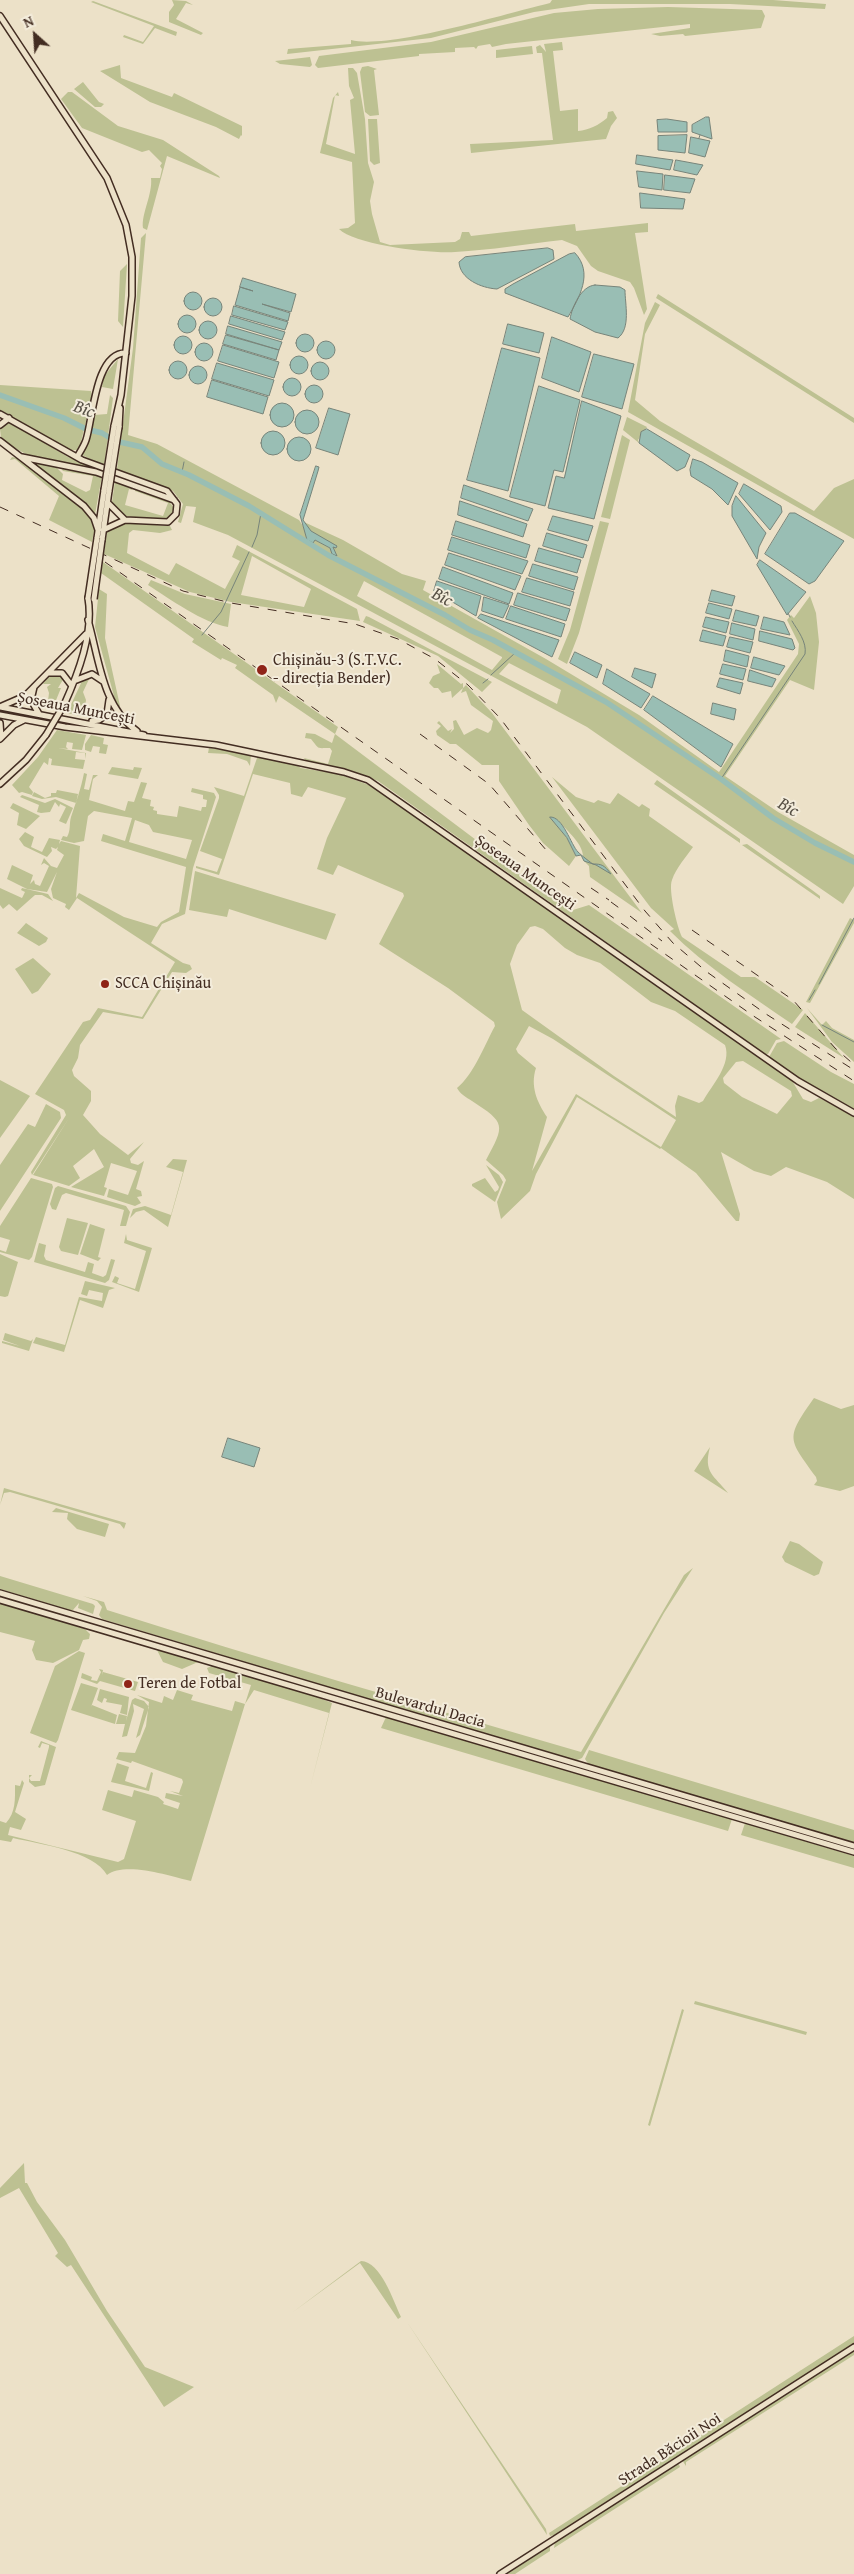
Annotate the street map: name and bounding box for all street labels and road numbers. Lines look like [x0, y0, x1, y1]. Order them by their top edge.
street label: Șoseaua Muncești [16, 688, 136, 730]
street label: Șoseaua Muncești [471, 831, 579, 915]
street label: Bulevardul Dacia [373, 1683, 487, 1733]
street label: Strada Băcioii Noi [615, 2410, 725, 2490]

